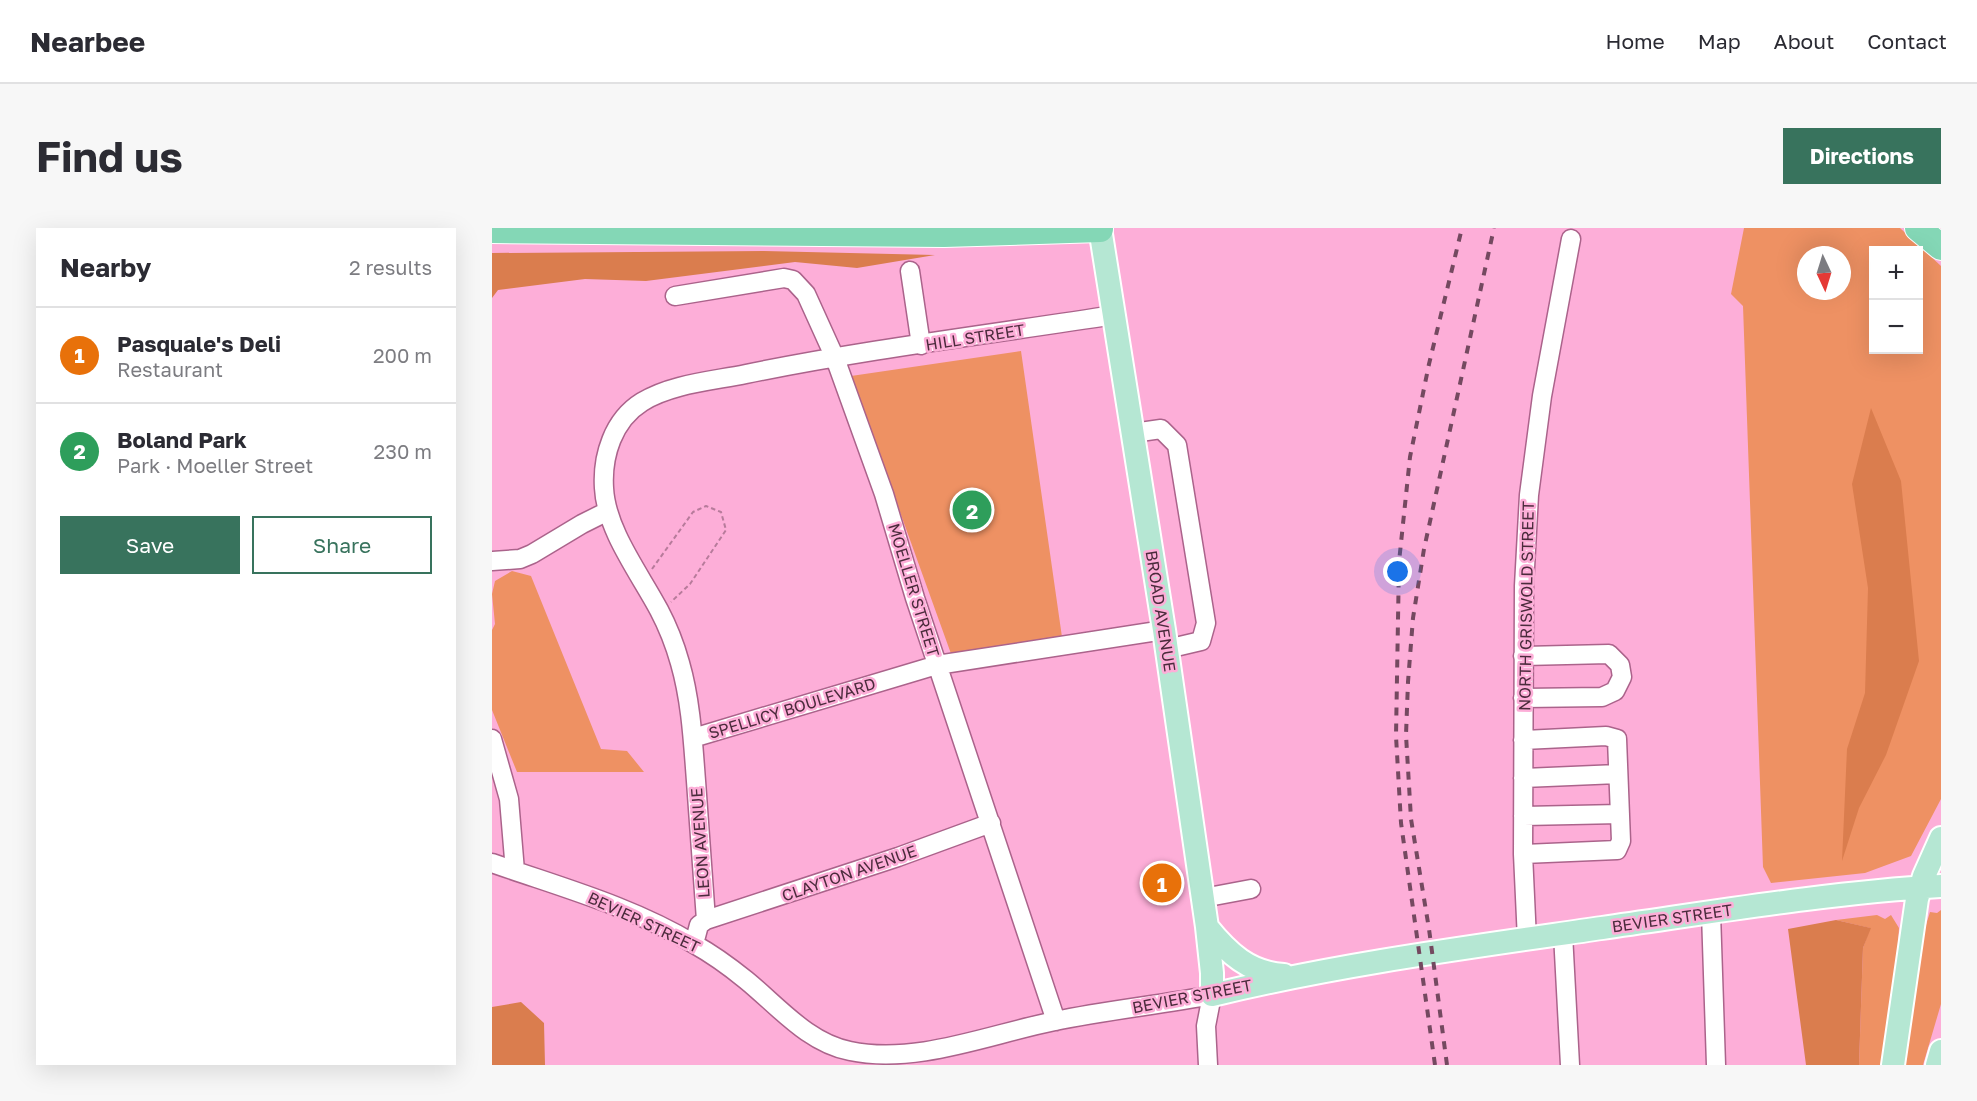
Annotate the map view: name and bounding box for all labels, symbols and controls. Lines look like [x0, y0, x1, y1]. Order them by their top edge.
text: Nearbee [30, 25, 145, 58]
text: Home [1605, 28, 1665, 54]
text: Map [1698, 28, 1741, 54]
text: About [1774, 28, 1834, 54]
text: Contact [1867, 28, 1947, 54]
button: Directions [1783, 128, 1941, 184]
text: Find us [36, 131, 183, 181]
north arrow [1797, 246, 1851, 300]
map controls [1869, 246, 1923, 354]
button: + [1869, 246, 1923, 300]
text: Nearby [60, 252, 151, 283]
text: 2 results [349, 255, 432, 279]
button: − [1869, 300, 1923, 354]
street label: HILL STREET [924, 319, 1026, 355]
text: Pasquale's Deli [117, 330, 281, 357]
text: 1 [74, 343, 85, 367]
text: 200 m [373, 343, 432, 367]
text: Restaurant [117, 357, 223, 381]
text: Boland Park [117, 426, 247, 453]
text: 2 [73, 439, 86, 463]
text: 230 m [374, 439, 432, 463]
text: Park · Moeller Street [117, 453, 313, 477]
pin: 2 [952, 488, 992, 532]
street label: NORTH GRISWOLD STREET [1514, 501, 1538, 711]
button: Save [60, 516, 240, 574]
button: Share [252, 516, 432, 574]
street label: MOELLER STREET [884, 521, 944, 659]
street label: BROAD AVENUE [1142, 549, 1180, 673]
your location [1383, 557, 1412, 586]
street label: SPELLICY BOULEVARD [706, 673, 878, 743]
street label: LEON AVENUE [686, 787, 714, 899]
street label: CLAYTON AVENUE [779, 841, 919, 905]
pin: 1 [1142, 860, 1182, 906]
street label: BEVIER STREET [585, 887, 703, 957]
street label: BEVIER STREET [1610, 900, 1734, 936]
street label: BEVIER STREET [1130, 975, 1254, 1017]

